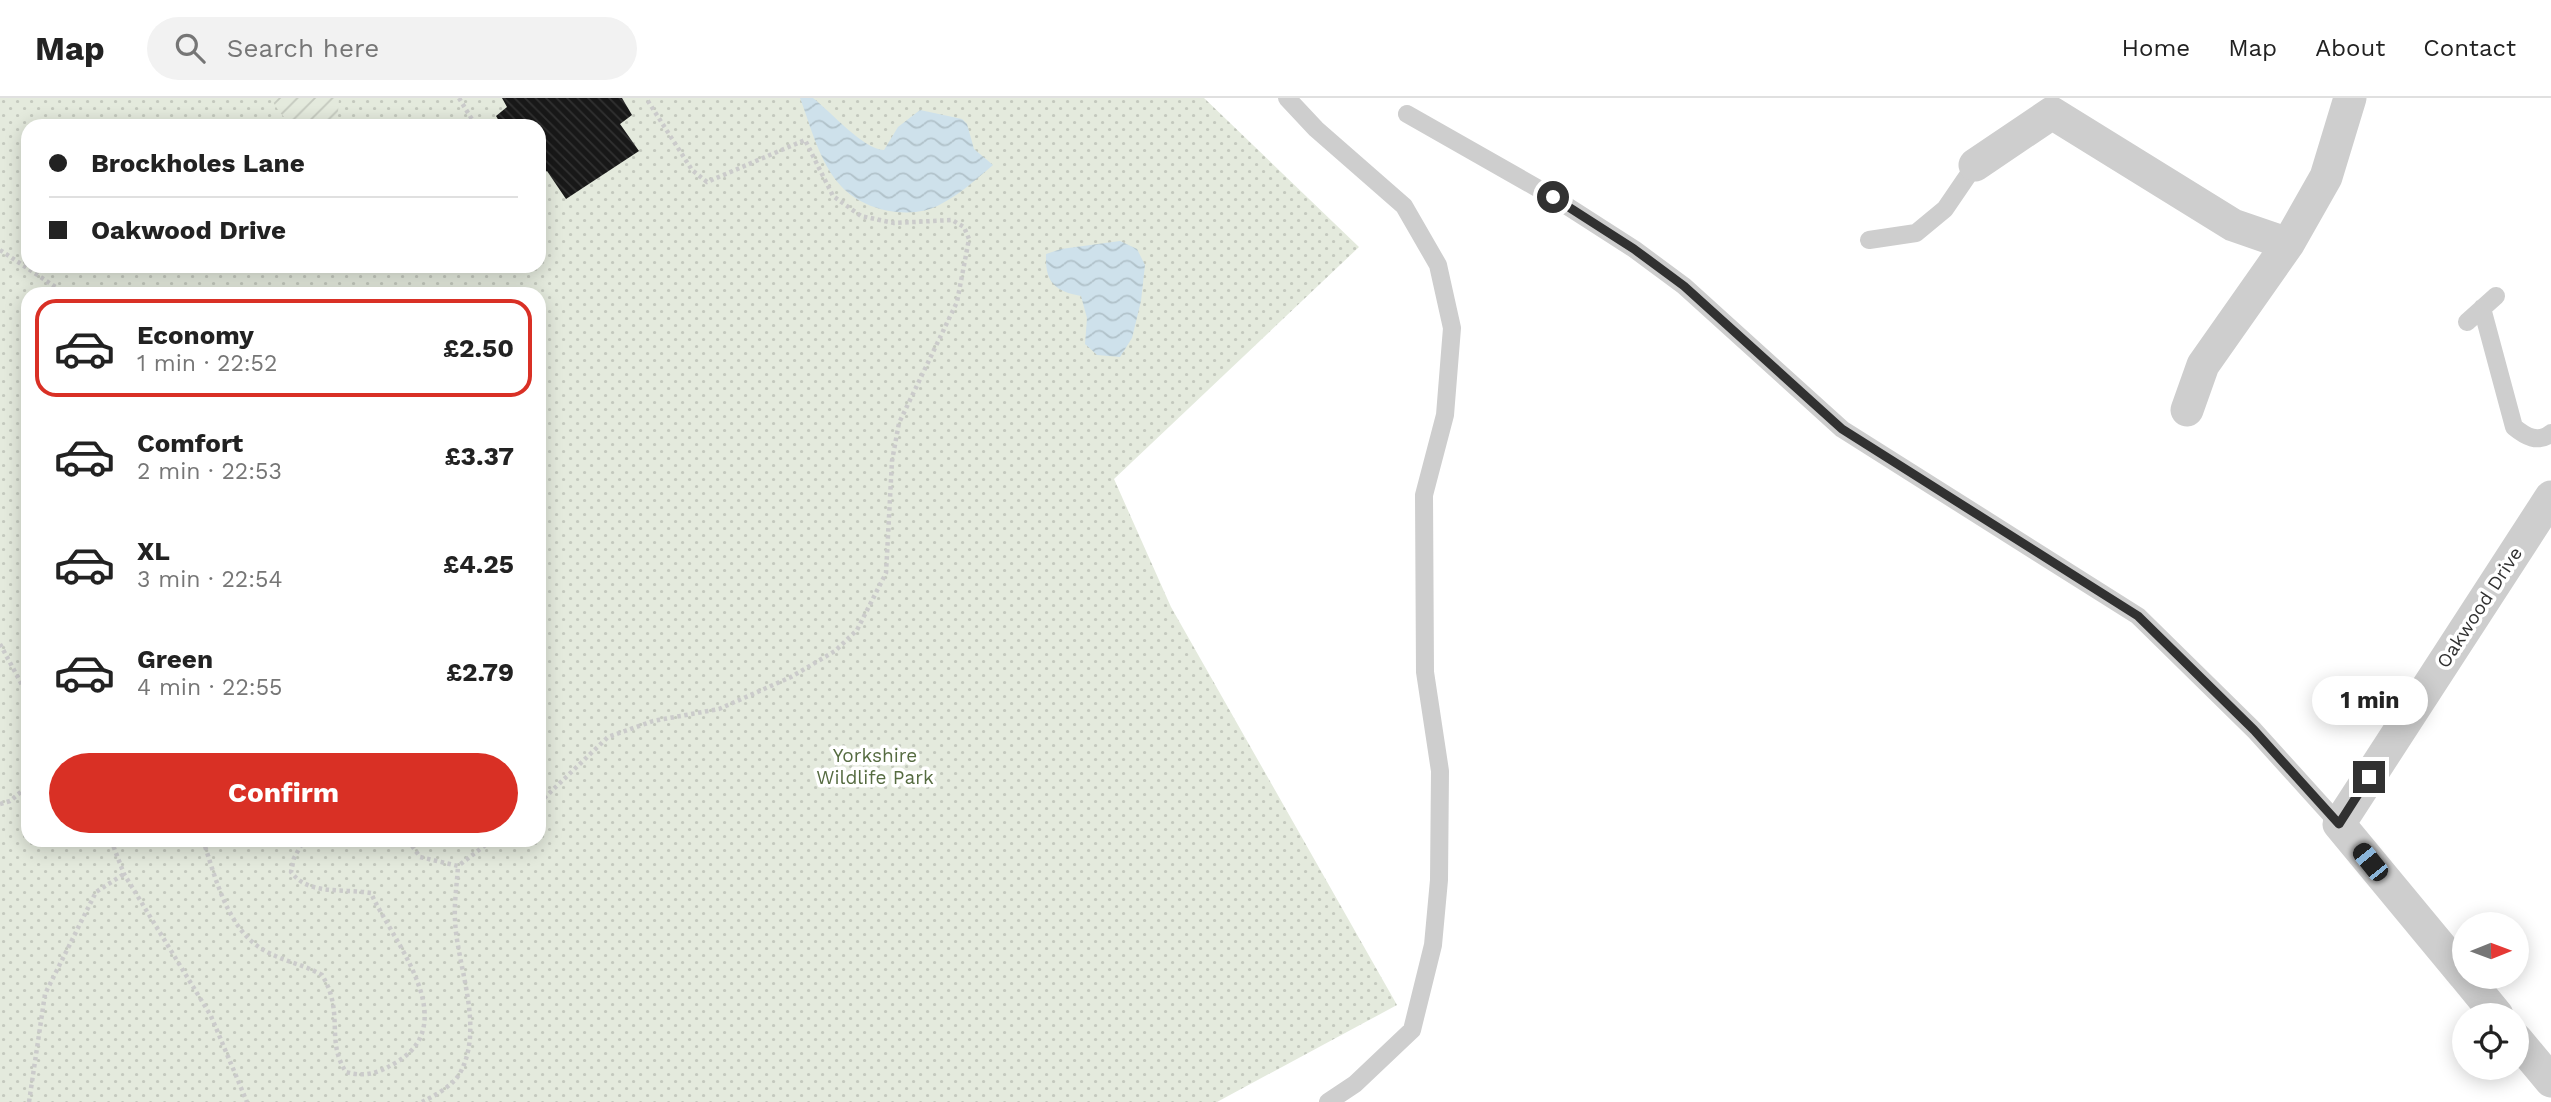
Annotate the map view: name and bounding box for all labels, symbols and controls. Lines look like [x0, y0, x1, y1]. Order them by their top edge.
search box [147, 17, 637, 80]
text: Map [35, 29, 105, 68]
icon: search [171, 29, 209, 67]
text: Search here [227, 33, 379, 63]
text: Home [2122, 34, 2190, 62]
text: Map [2228, 34, 2277, 62]
text: About [2315, 34, 2385, 62]
text: Contact [2423, 34, 2516, 62]
text: Brockholes Lane [91, 148, 305, 178]
route start [1537, 181, 1569, 213]
text: Oakwood Drive [91, 215, 286, 245]
icon: car [53, 317, 116, 380]
text: Economy [137, 320, 254, 350]
text: £2.50 [443, 333, 514, 363]
text: 1 min · 22:52 [137, 350, 277, 377]
icon: car [53, 425, 116, 488]
text: Comfort [137, 428, 243, 458]
text: £3.37 [444, 441, 514, 471]
text: 2 min · 22:53 [137, 458, 282, 485]
icon: car [53, 533, 116, 596]
text: XL [137, 536, 170, 566]
street label: Oakwood Drive [2432, 542, 2527, 672]
text: £4.25 [443, 549, 514, 579]
text: 3 min · 22:54 [137, 566, 282, 593]
icon: car [53, 641, 116, 704]
text: Green [137, 644, 213, 674]
text: £2.79 [446, 657, 514, 687]
text: 4 min · 22:55 [137, 674, 282, 701]
callout: 1 min [2311, 676, 2427, 724]
text: 1 min [2340, 687, 2400, 714]
park label: Yorkshire Wildlife Park [816, 744, 934, 789]
button: Confirm [49, 753, 518, 833]
route end [2353, 761, 2385, 793]
car [2349, 839, 2392, 885]
north arrow [2452, 912, 2529, 989]
map controls [2452, 912, 2529, 1080]
button: locate [2452, 1003, 2529, 1080]

